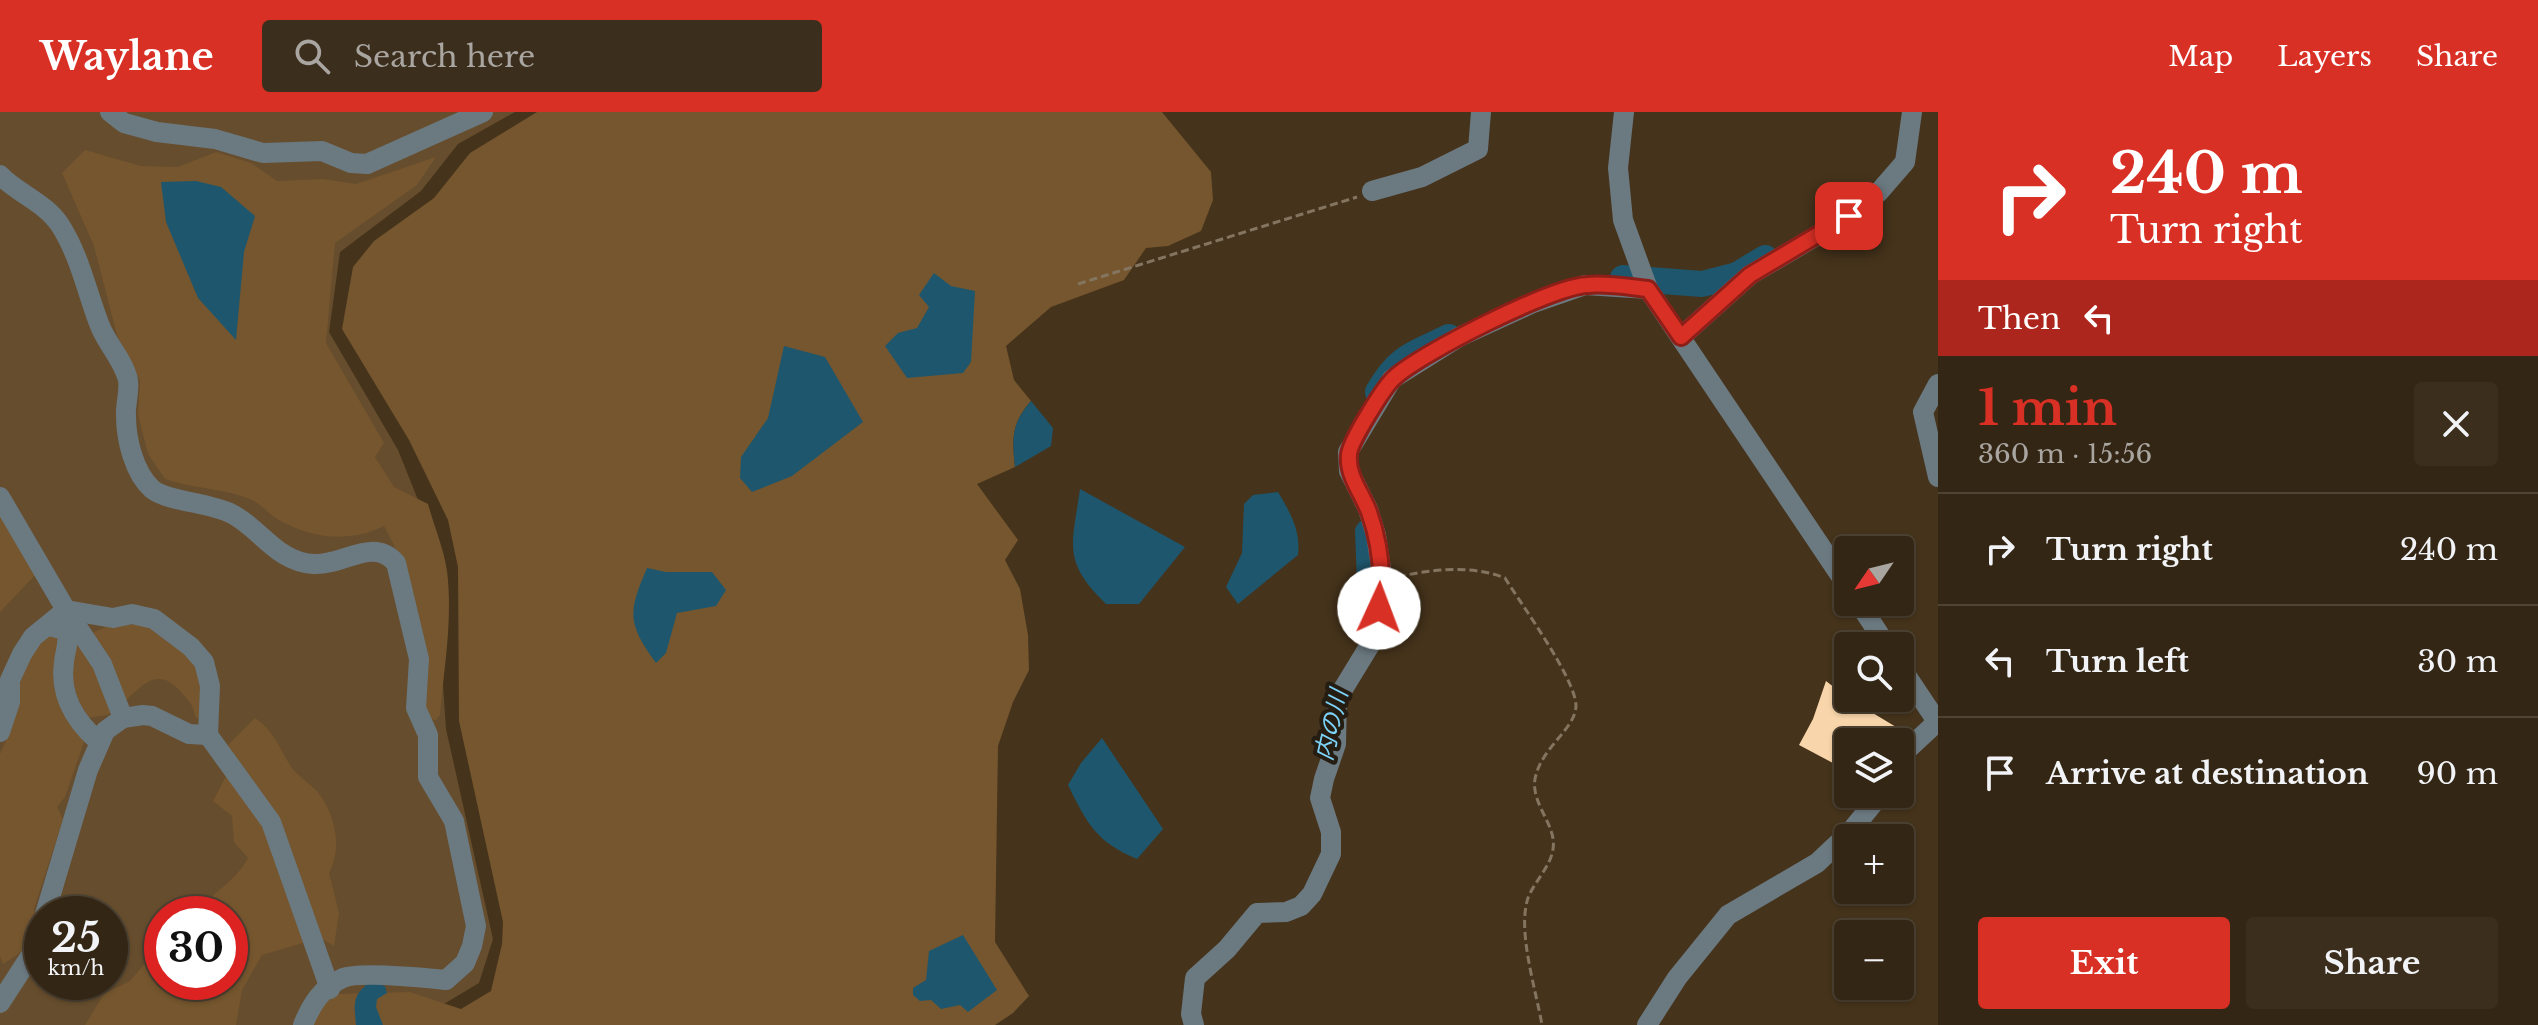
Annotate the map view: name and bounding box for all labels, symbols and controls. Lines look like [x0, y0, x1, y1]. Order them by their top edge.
search box [262, 20, 822, 92]
text: Waylane [40, 33, 214, 80]
icon: search [290, 34, 334, 78]
text: Search here [354, 38, 535, 75]
text: Map [2168, 39, 2233, 74]
text: Layers [2277, 39, 2372, 74]
text: Share [2416, 39, 2498, 74]
text: 240 m [2110, 139, 2303, 208]
icon: right [1978, 144, 2082, 248]
pin [1815, 182, 1883, 250]
icon: arrive [1827, 194, 1871, 238]
text: Turn right [2110, 208, 2303, 253]
icon: left [2077, 296, 2121, 340]
text: Then [1978, 300, 2061, 337]
text: 1 min [1978, 378, 2117, 438]
button: close [2414, 382, 2498, 466]
text: 360 m · 15:56 [1978, 438, 2152, 470]
icon: right [1978, 527, 2022, 571]
text: Turn right [2046, 531, 2213, 568]
text: 240 m [2400, 531, 2498, 568]
north arrow [1834, 536, 1914, 616]
map controls [1834, 536, 1914, 1000]
position arrow [1337, 566, 1421, 650]
button: search [1834, 632, 1914, 712]
icon: left [1978, 639, 2022, 683]
text: Turn left [2046, 643, 2189, 680]
text: 30 m [2417, 643, 2498, 680]
water label: 内の川 [1309, 684, 1354, 763]
button: layers [1834, 728, 1914, 808]
icon: arrive [1978, 751, 2022, 795]
text: Arrive at destination [2046, 755, 2369, 792]
text: 90 m [2416, 755, 2498, 792]
button: + [1834, 824, 1914, 904]
speed limit sign: 30 [144, 896, 248, 1000]
text: 25 [51, 913, 101, 963]
button: Exit [1978, 917, 2230, 1009]
button: Share [2246, 917, 2498, 1009]
button: − [1834, 920, 1914, 1000]
text: km/h [48, 956, 104, 980]

